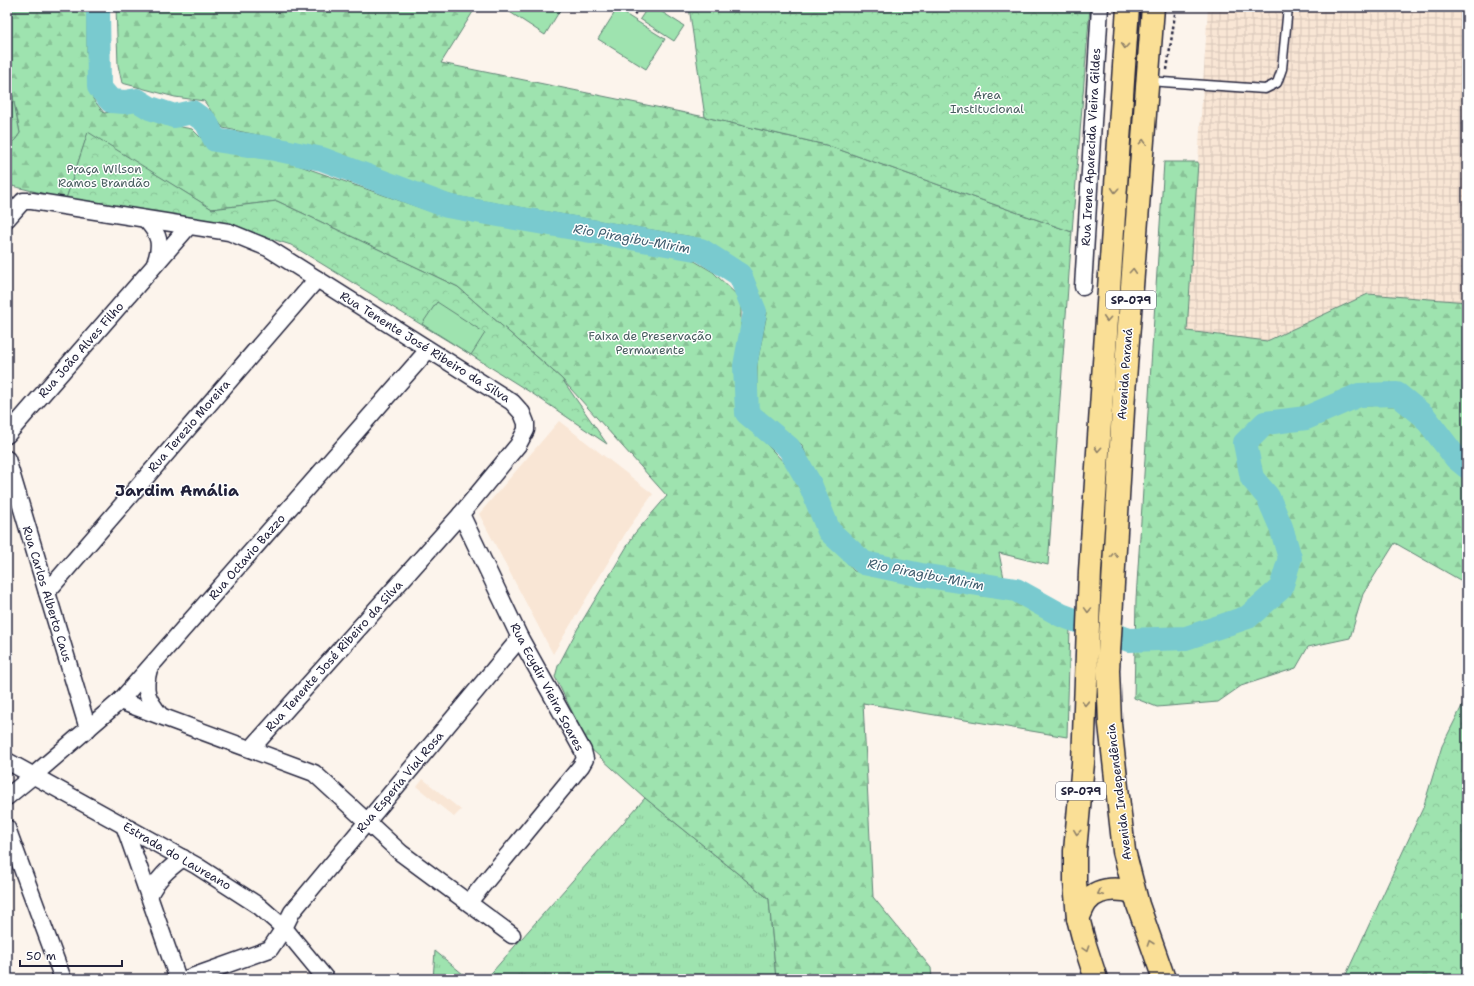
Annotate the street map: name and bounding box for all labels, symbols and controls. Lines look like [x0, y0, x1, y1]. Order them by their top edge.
one-way arrow [1121, 43, 1130, 49]
street label: Rua Irene Aparecida Vieira Gildes [1078, 47, 1104, 247]
park label: Área Institucional [950, 87, 1024, 117]
one-way arrow [1138, 139, 1147, 145]
park label: Praça Wilson Ramos Brandão [58, 161, 150, 191]
one-way arrow [1111, 187, 1120, 193]
water label: Rio Piragibu-Mirim [572, 220, 692, 257]
one-way arrow [1128, 268, 1137, 274]
street label: Rua Tenente José Ribeiro da Silva [337, 288, 514, 406]
road number: SP-079 [1106, 291, 1156, 309]
street label: Rua João Alves Filho [35, 299, 127, 401]
one-way arrow [1102, 316, 1111, 322]
street label: Avenida Paraná [1114, 327, 1136, 420]
park label: Faixa de Preservação Permanente [588, 328, 712, 358]
street label: Rua Terezio Moreira [144, 376, 234, 476]
one-way arrow [1094, 446, 1103, 452]
district label: Jardim Amália [115, 480, 239, 501]
street label: Rua Octavio Bazzo [205, 511, 289, 603]
street label: Rua Carlos Alberto Caus [19, 524, 75, 664]
one-way arrow [1110, 552, 1119, 558]
water label: Rio Piragibu-Mirim [866, 555, 986, 594]
street label: Rua Tenente José Ribeiro da Silva [262, 577, 406, 735]
one-way arrow [1084, 607, 1093, 613]
street label: Rua Ecydir Vieira Soares [506, 620, 588, 754]
one-way arrow [1081, 700, 1089, 706]
street label: Avenida Independência [1103, 722, 1135, 861]
street label: Rua Esperia Vial Rosa [353, 728, 447, 836]
road number: SP-079 [1056, 782, 1106, 800]
street label: Estrada do Laureano [120, 818, 234, 894]
one-way arrow [1073, 829, 1082, 836]
one-way arrow [1097, 888, 1104, 896]
one-way arrow [1147, 939, 1155, 946]
scale bar [20, 942, 122, 968]
one-way arrow [1081, 945, 1090, 952]
text: 50 m [26, 948, 56, 964]

